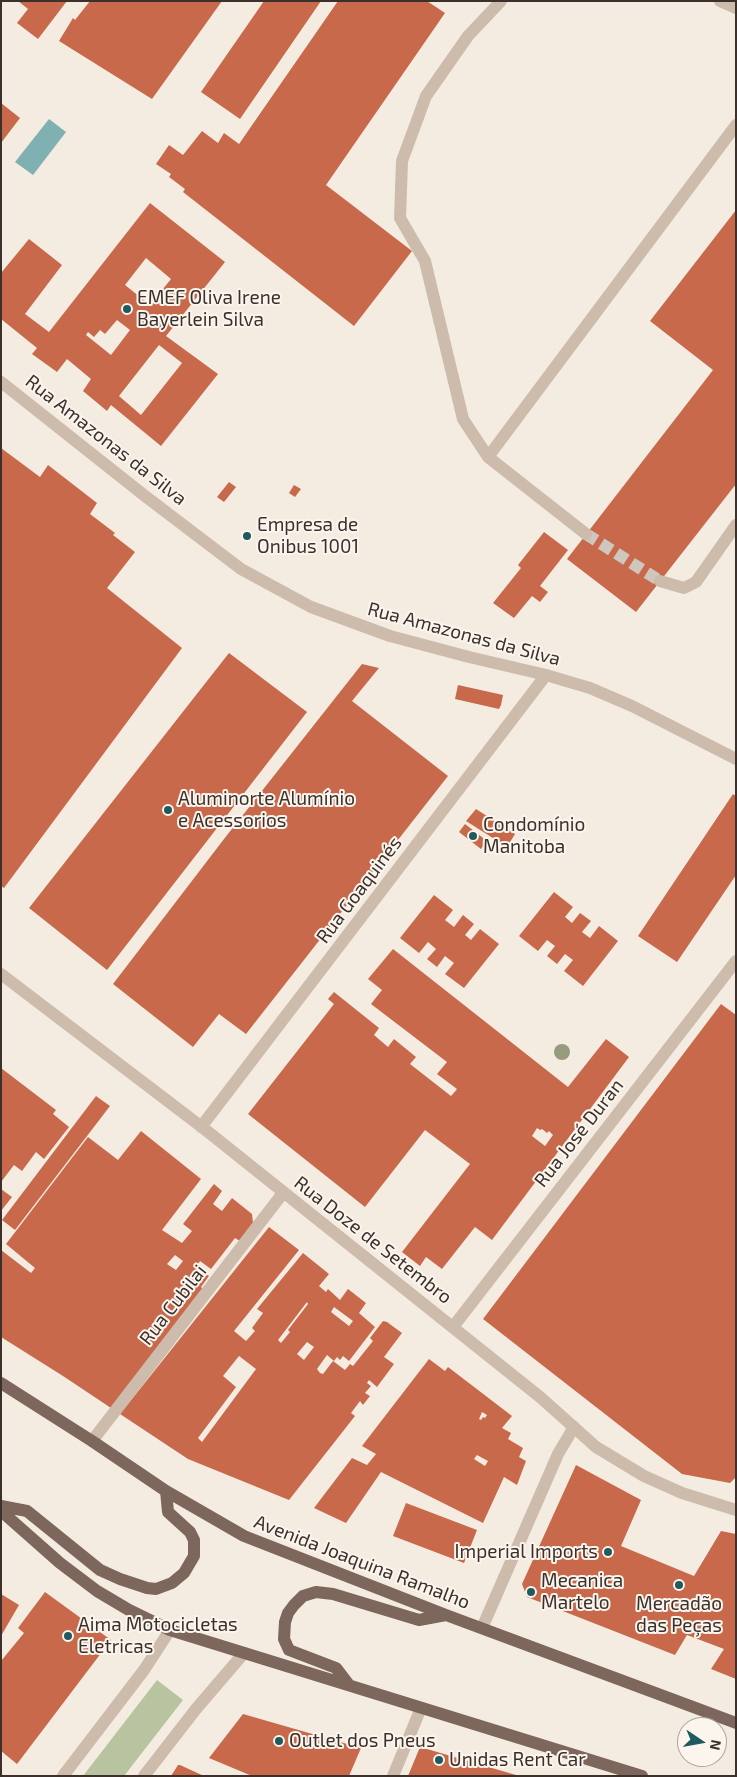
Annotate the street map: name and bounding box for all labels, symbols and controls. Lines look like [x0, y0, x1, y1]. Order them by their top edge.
place label: EMEF Oliva Irene Bayerlein Silva [137, 287, 281, 331]
marker: EMEF Oliva Irene Bayerlein Silva [121, 303, 133, 315]
street label: Rua Amazonas da Silva [21, 370, 191, 510]
place label: Empresa de Onibus 1001 [257, 514, 359, 558]
marker: Empresa de Onibus 1001 [241, 530, 253, 542]
street label: Rua Amazonas da Silva [365, 597, 563, 671]
place label: Aluminorte Alumínio e Acessorios [178, 788, 355, 832]
marker: Aluminorte Alumínio e Acessorios [162, 804, 174, 816]
place label: Condomínio Manitoba [483, 814, 585, 858]
marker: Condomínio Manitoba [467, 830, 479, 842]
street label: Rua Goaquinés [311, 832, 407, 948]
street label: Rua José Duran [530, 1074, 628, 1192]
street label: Rua Doze de Setembro [290, 1171, 456, 1309]
street label: Rua Cubilai [135, 1260, 211, 1350]
street label: Avenida Joaquina Ramalho [251, 1510, 473, 1614]
place label: Imperial Imports [455, 1541, 598, 1563]
marker: Imperial Imports [602, 1546, 614, 1558]
place label: Mecanica Martelo [541, 1570, 623, 1614]
marker: Mercadão das Peças [673, 1579, 685, 1591]
marker: Mecanica Martelo [525, 1586, 537, 1598]
place label: Mercadão das Peças [636, 1593, 722, 1637]
place label: Aima Motocicletas Eletricas [78, 1614, 238, 1658]
marker: Aima Motocicletas Eletricas [62, 1630, 74, 1642]
north arrow [677, 1717, 727, 1767]
place label: Outlet dos Pneus [289, 1730, 436, 1752]
marker: Outlet dos Pneus [273, 1735, 285, 1747]
text: N [707, 1738, 726, 1752]
place label: Unidas Rent Car [449, 1749, 586, 1771]
marker: Unidas Rent Car [433, 1754, 445, 1766]

